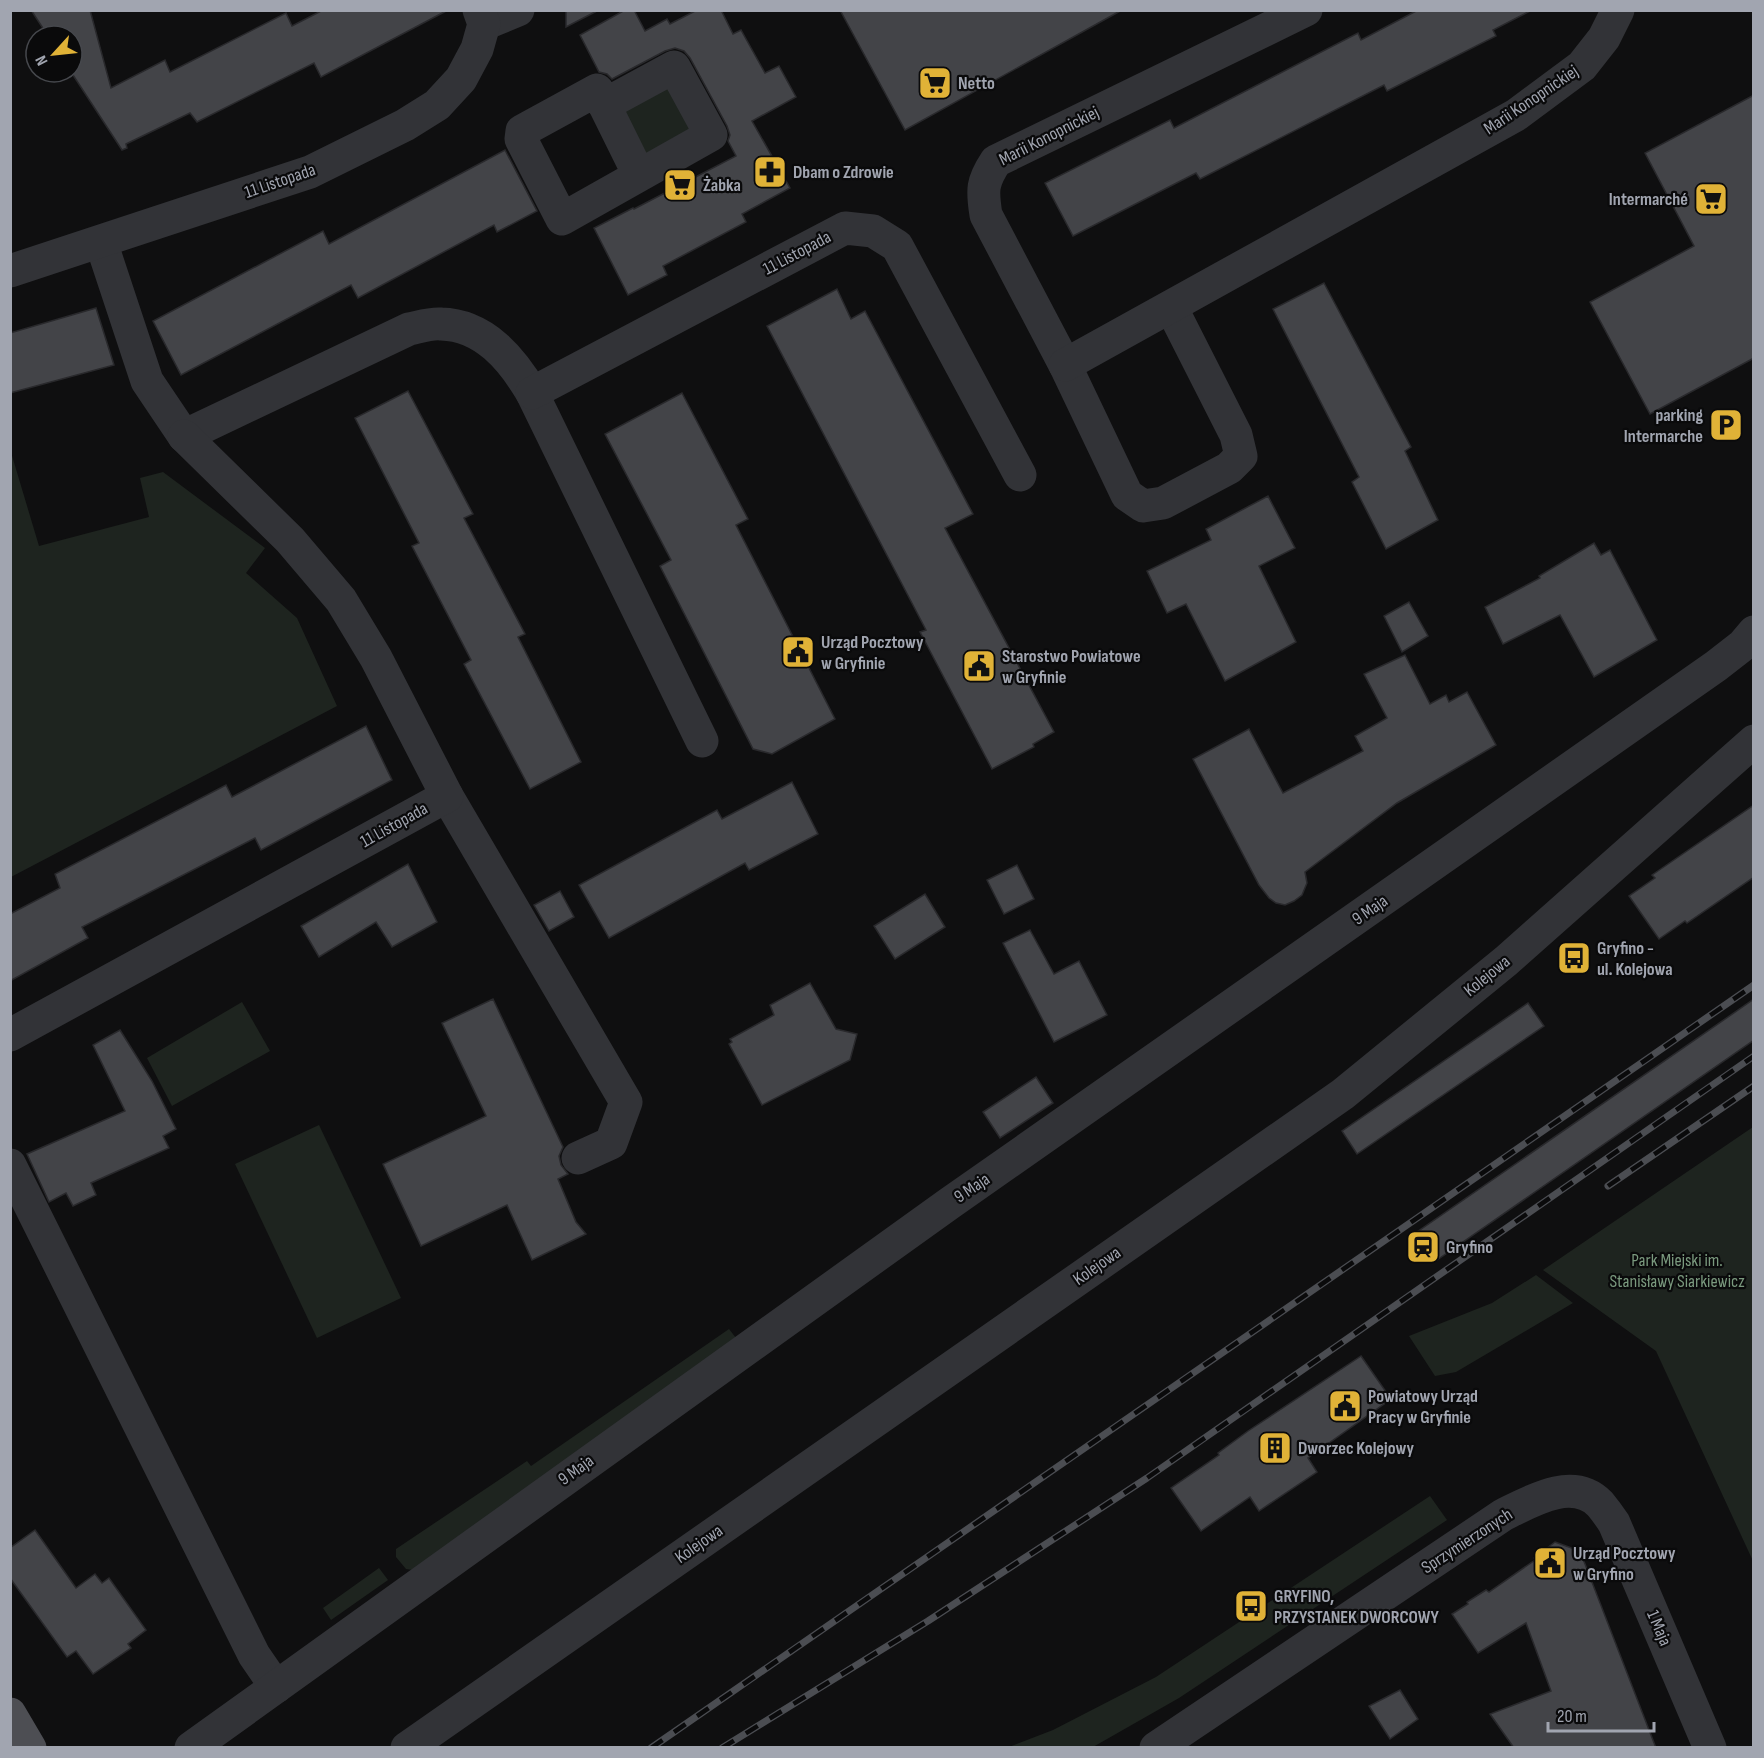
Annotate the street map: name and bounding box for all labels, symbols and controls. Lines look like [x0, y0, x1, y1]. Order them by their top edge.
north arrow [24, 24, 84, 84]
text: N [32, 52, 52, 68]
street label: Marii Konopnickiej [1480, 61, 1582, 139]
supermarket icon: Netto [917, 65, 953, 101]
place label: Netto [958, 73, 995, 94]
street label: Marii Konopnickiej [996, 102, 1102, 170]
pharmacy icon: Dbam o Zdrowie [752, 154, 788, 190]
street label: 11 Listopada [242, 159, 318, 203]
place label: Dbam o Zdrowie [793, 162, 894, 183]
supermarket icon: Żabka [662, 167, 698, 203]
place label: Żabka [703, 175, 741, 196]
supermarket icon: Intermarché [1693, 181, 1729, 217]
place label: Intermarché [1609, 189, 1688, 210]
street label: 11 Listopada [760, 226, 834, 280]
place label: parking Intermarche [1624, 405, 1703, 447]
parking icon: parking Intermarche [1708, 407, 1744, 443]
place label: Urząd Pocztowy w Gryfinie [821, 632, 924, 674]
public building icon: Urząd Pocztowy w Gryfinie [780, 634, 816, 670]
place label: Starostwo Powiatowe w Gryfinie [1002, 646, 1141, 688]
public building icon: Starostwo Powiatowe w Gryfinie [961, 648, 997, 684]
street label: 11 Listopada [357, 798, 431, 852]
street label: 9 Maja [1348, 890, 1392, 930]
place label: Gryfino - ul. Kolejowa [1597, 938, 1673, 980]
bus stop icon: Gryfino - ul. Kolejowa [1556, 940, 1592, 976]
street label: Kolejowa [1460, 951, 1514, 1001]
street label: 9 Maja [950, 1168, 994, 1208]
station icon: Gryfino [1405, 1229, 1441, 1265]
place label: Gryfino [1446, 1237, 1493, 1258]
street label: Kolejowa [1069, 1242, 1125, 1290]
park label: Park Miejski im. Stanisławy Siarkiewicz [1609, 1250, 1745, 1292]
place label: Powiatowy Urząd Pracy w Gryfinie [1368, 1386, 1478, 1428]
public building icon: Powiatowy Urząd Pracy w Gryfinie [1327, 1388, 1363, 1424]
building icon: Dworzec Kolejowy [1257, 1430, 1293, 1466]
place label: Dworzec Kolejowy [1298, 1438, 1414, 1459]
street label: 9 Maja [554, 1450, 598, 1490]
street label: Sprzymierzonych [1418, 1504, 1516, 1578]
street label: Kolejowa [671, 1520, 727, 1568]
place label: Urząd Pocztowy w Gryfino [1573, 1543, 1676, 1585]
public building icon: Urząd Pocztowy w Gryfino [1532, 1545, 1568, 1581]
place label: GRYFINO, PRZYSTANEK DWORCOWY [1274, 1586, 1439, 1628]
bus stop icon: GRYFINO, PRZYSTANEK DWORCOWY [1233, 1588, 1269, 1624]
street label: 1 Maja [1642, 1607, 1676, 1649]
scale bar [1548, 1695, 1654, 1733]
text: 20 m [1557, 1706, 1587, 1727]

